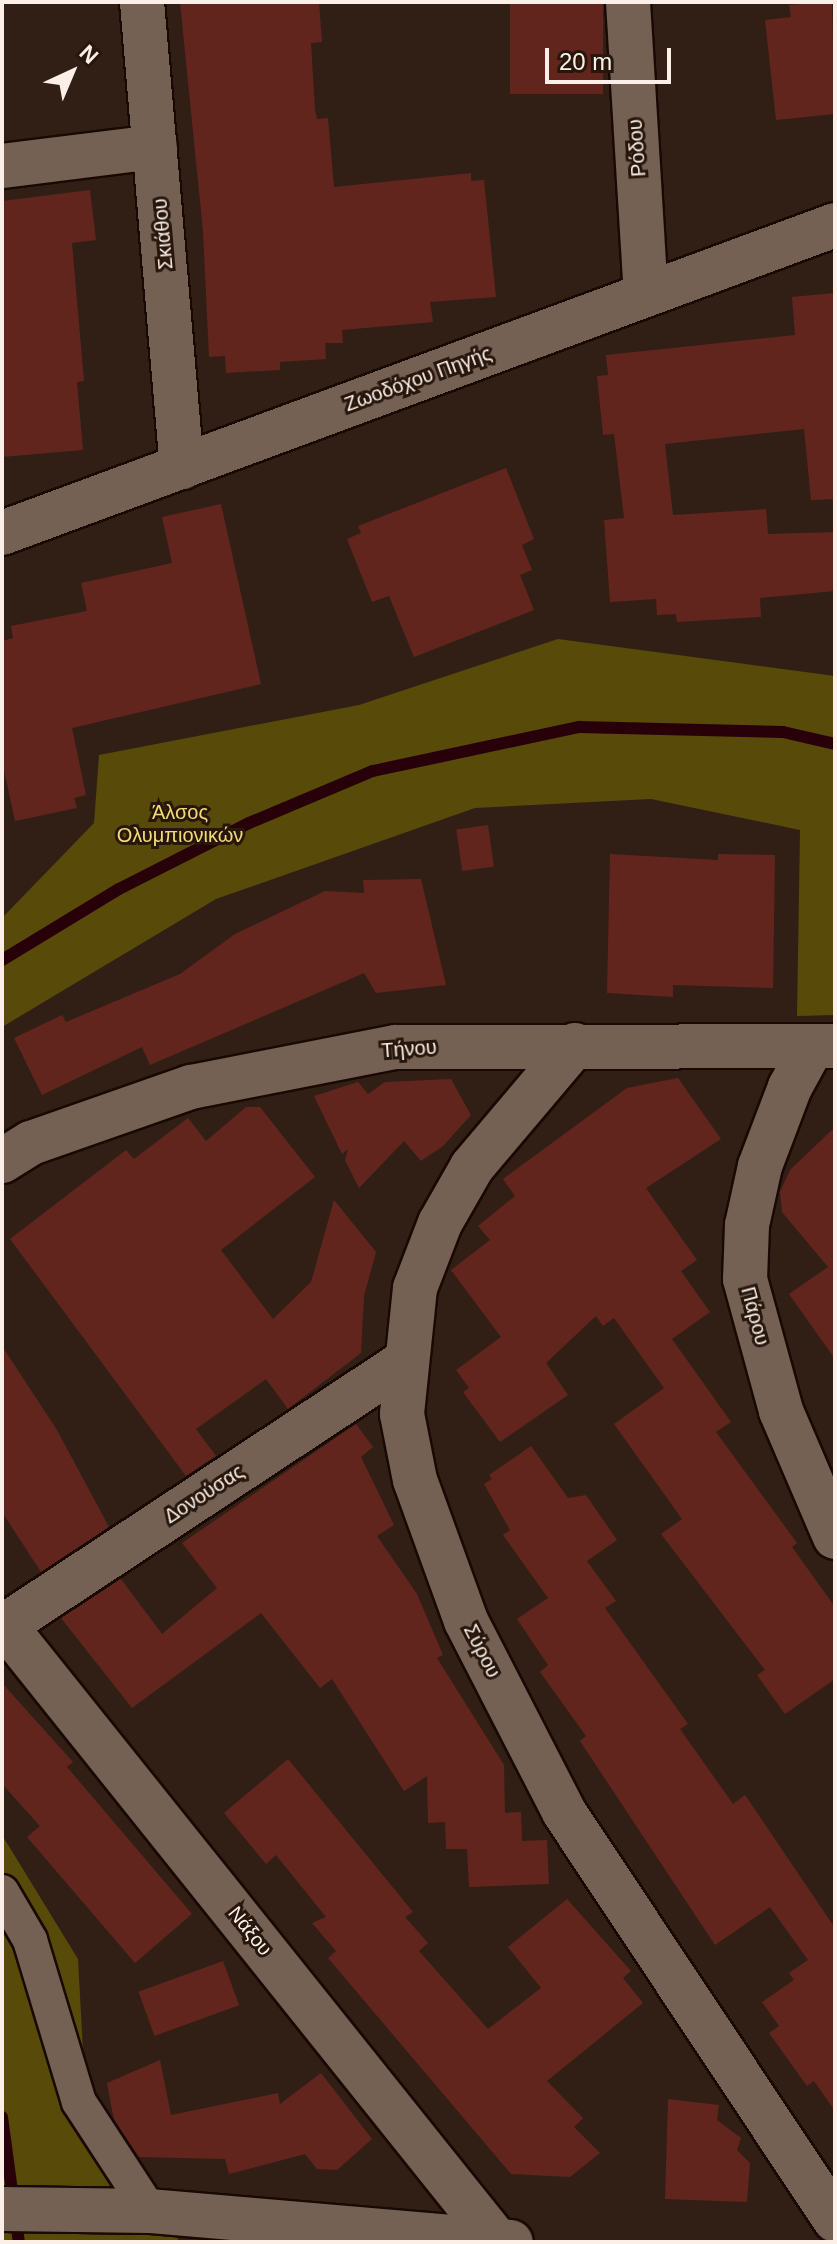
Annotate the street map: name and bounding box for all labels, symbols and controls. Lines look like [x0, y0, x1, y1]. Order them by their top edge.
north arrow [32, 32, 112, 112]
scale bar [549, 32, 675, 82]
text: N [75, 40, 103, 69]
text: 20 m [559, 48, 612, 75]
street label: Ρόδου [623, 118, 651, 178]
street label: Σκιάθου [148, 197, 178, 271]
street label: Ζωοδόχου Πηγής [341, 341, 495, 417]
park label: Άλσος Ολυμπιονικών [117, 801, 243, 848]
street label: Τήνου [381, 1035, 437, 1063]
street label: Πάρου [736, 1284, 774, 1348]
street label: Δονούσας [160, 1459, 248, 1529]
street label: Σύρου [458, 1620, 506, 1682]
street label: Νάξου [223, 1901, 277, 1961]

